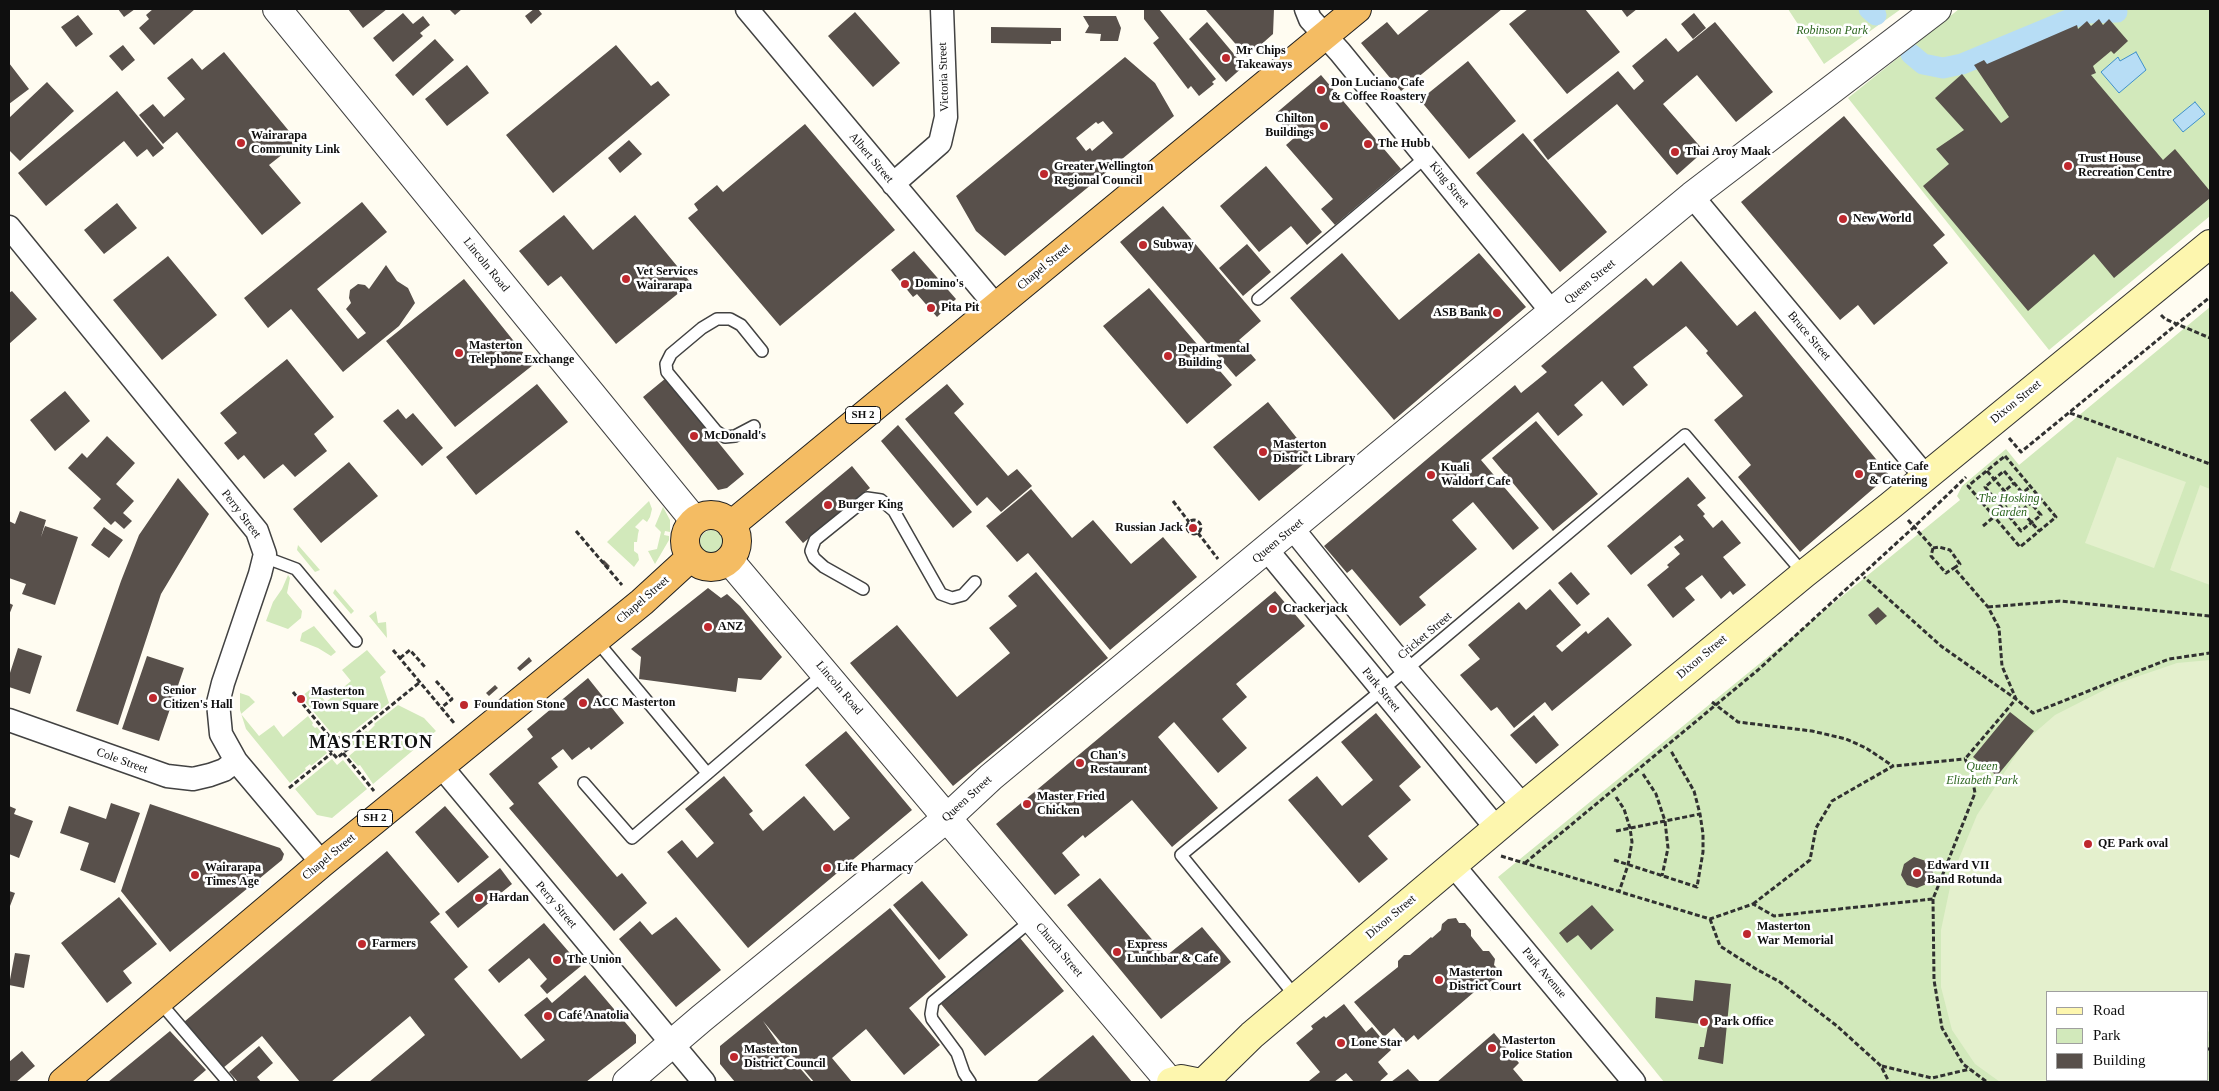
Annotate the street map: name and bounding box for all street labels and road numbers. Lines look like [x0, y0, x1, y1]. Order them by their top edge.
street label: Victoria Street [936, 42, 952, 112]
street label: Albert Street [846, 130, 896, 186]
street label: King Street [1426, 159, 1472, 211]
street label: Lincoln Road [460, 235, 512, 295]
street label: Chapel Street [1014, 241, 1074, 293]
street label: Queen Street [1562, 256, 1618, 308]
street label: Bruce Street [1784, 309, 1834, 363]
street label: Dixon Street [1988, 377, 2044, 427]
road number: SH 2 [846, 406, 880, 424]
street label: Perry Street [218, 487, 264, 541]
street label: Queen Street [1250, 515, 1306, 567]
street label: Chapel Street [614, 573, 672, 627]
street label: Cricket Street [1395, 609, 1455, 663]
street label: Dixon Street [1674, 632, 1730, 682]
street label: Lincoln Road [812, 658, 866, 718]
street label: Park Street [1359, 665, 1403, 715]
street label: Cole Street [94, 745, 150, 777]
street label: Queen Street [939, 773, 995, 825]
road number: SH 2 [358, 810, 392, 826]
street label: Chapel Street [299, 831, 359, 883]
street label: Perry Street [532, 879, 580, 931]
street label: Dixon Street [1363, 892, 1419, 942]
street label: Church Street [1032, 920, 1086, 980]
street label: Park Avenue [1519, 945, 1569, 1001]

